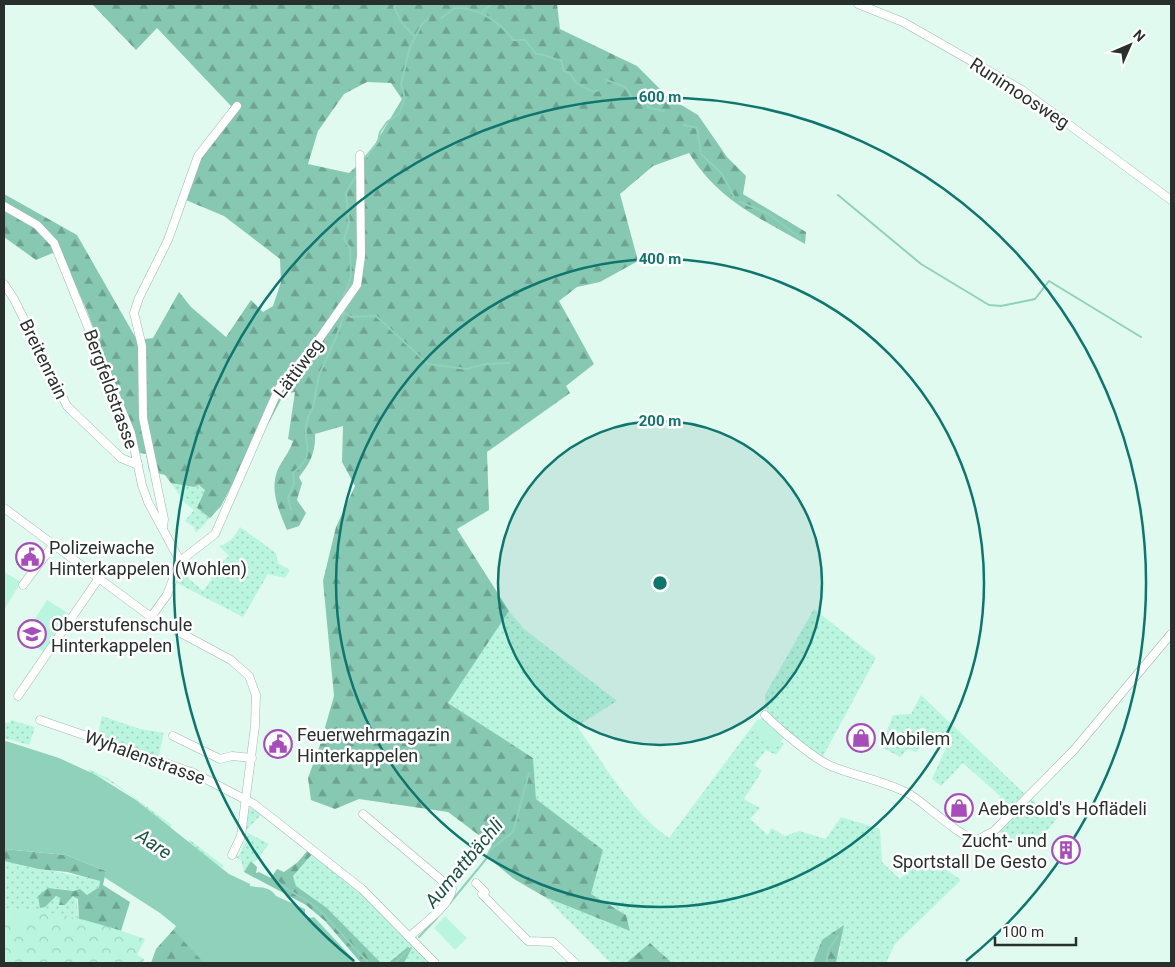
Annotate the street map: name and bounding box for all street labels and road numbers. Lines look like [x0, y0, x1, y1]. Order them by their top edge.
street label: Runimoosweg [966, 53, 1074, 133]
street label: Breitenrain [16, 316, 72, 402]
street label: Bergfeldstrasse [80, 326, 142, 452]
street label: Lättiweg [269, 334, 327, 402]
street label: Wyhalenstrasse [82, 725, 208, 789]

